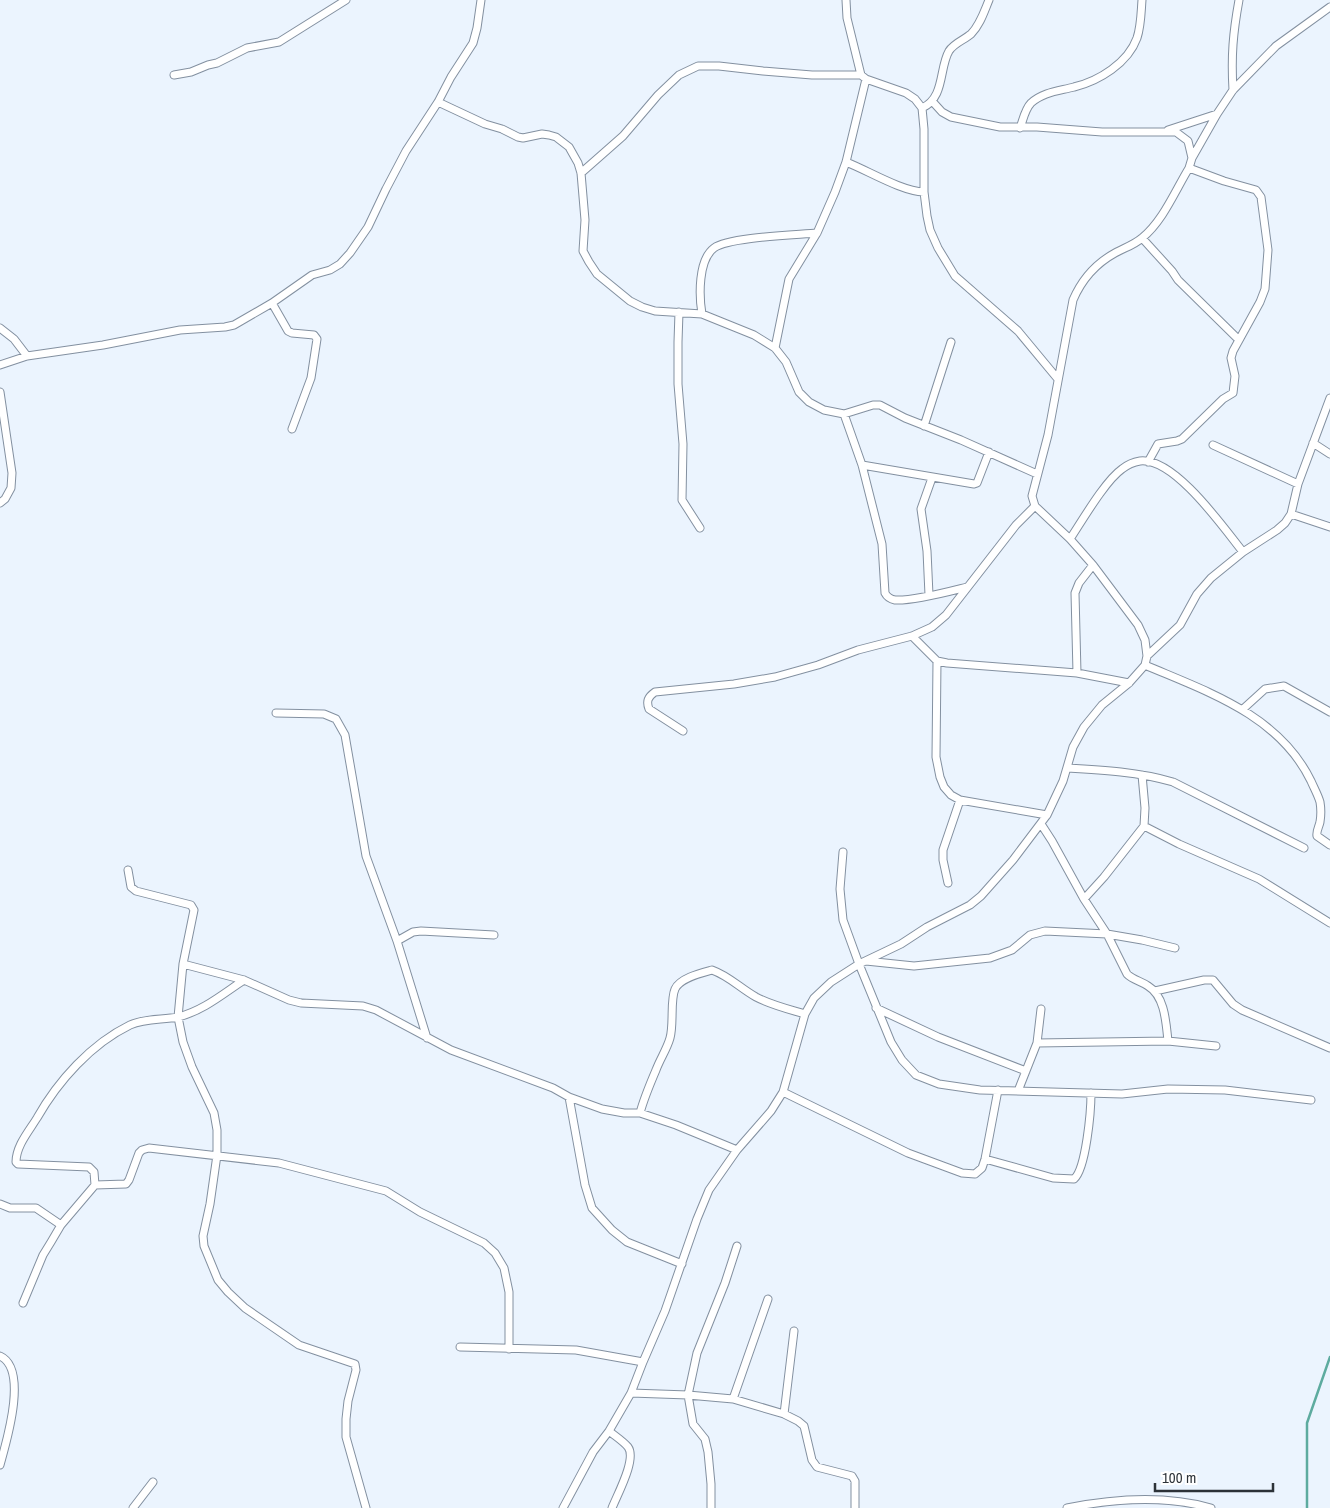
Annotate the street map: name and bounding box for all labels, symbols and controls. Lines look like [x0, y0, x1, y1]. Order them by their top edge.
scale bar [1155, 1460, 1272, 1492]
text: 100 m [1162, 1467, 1196, 1488]

